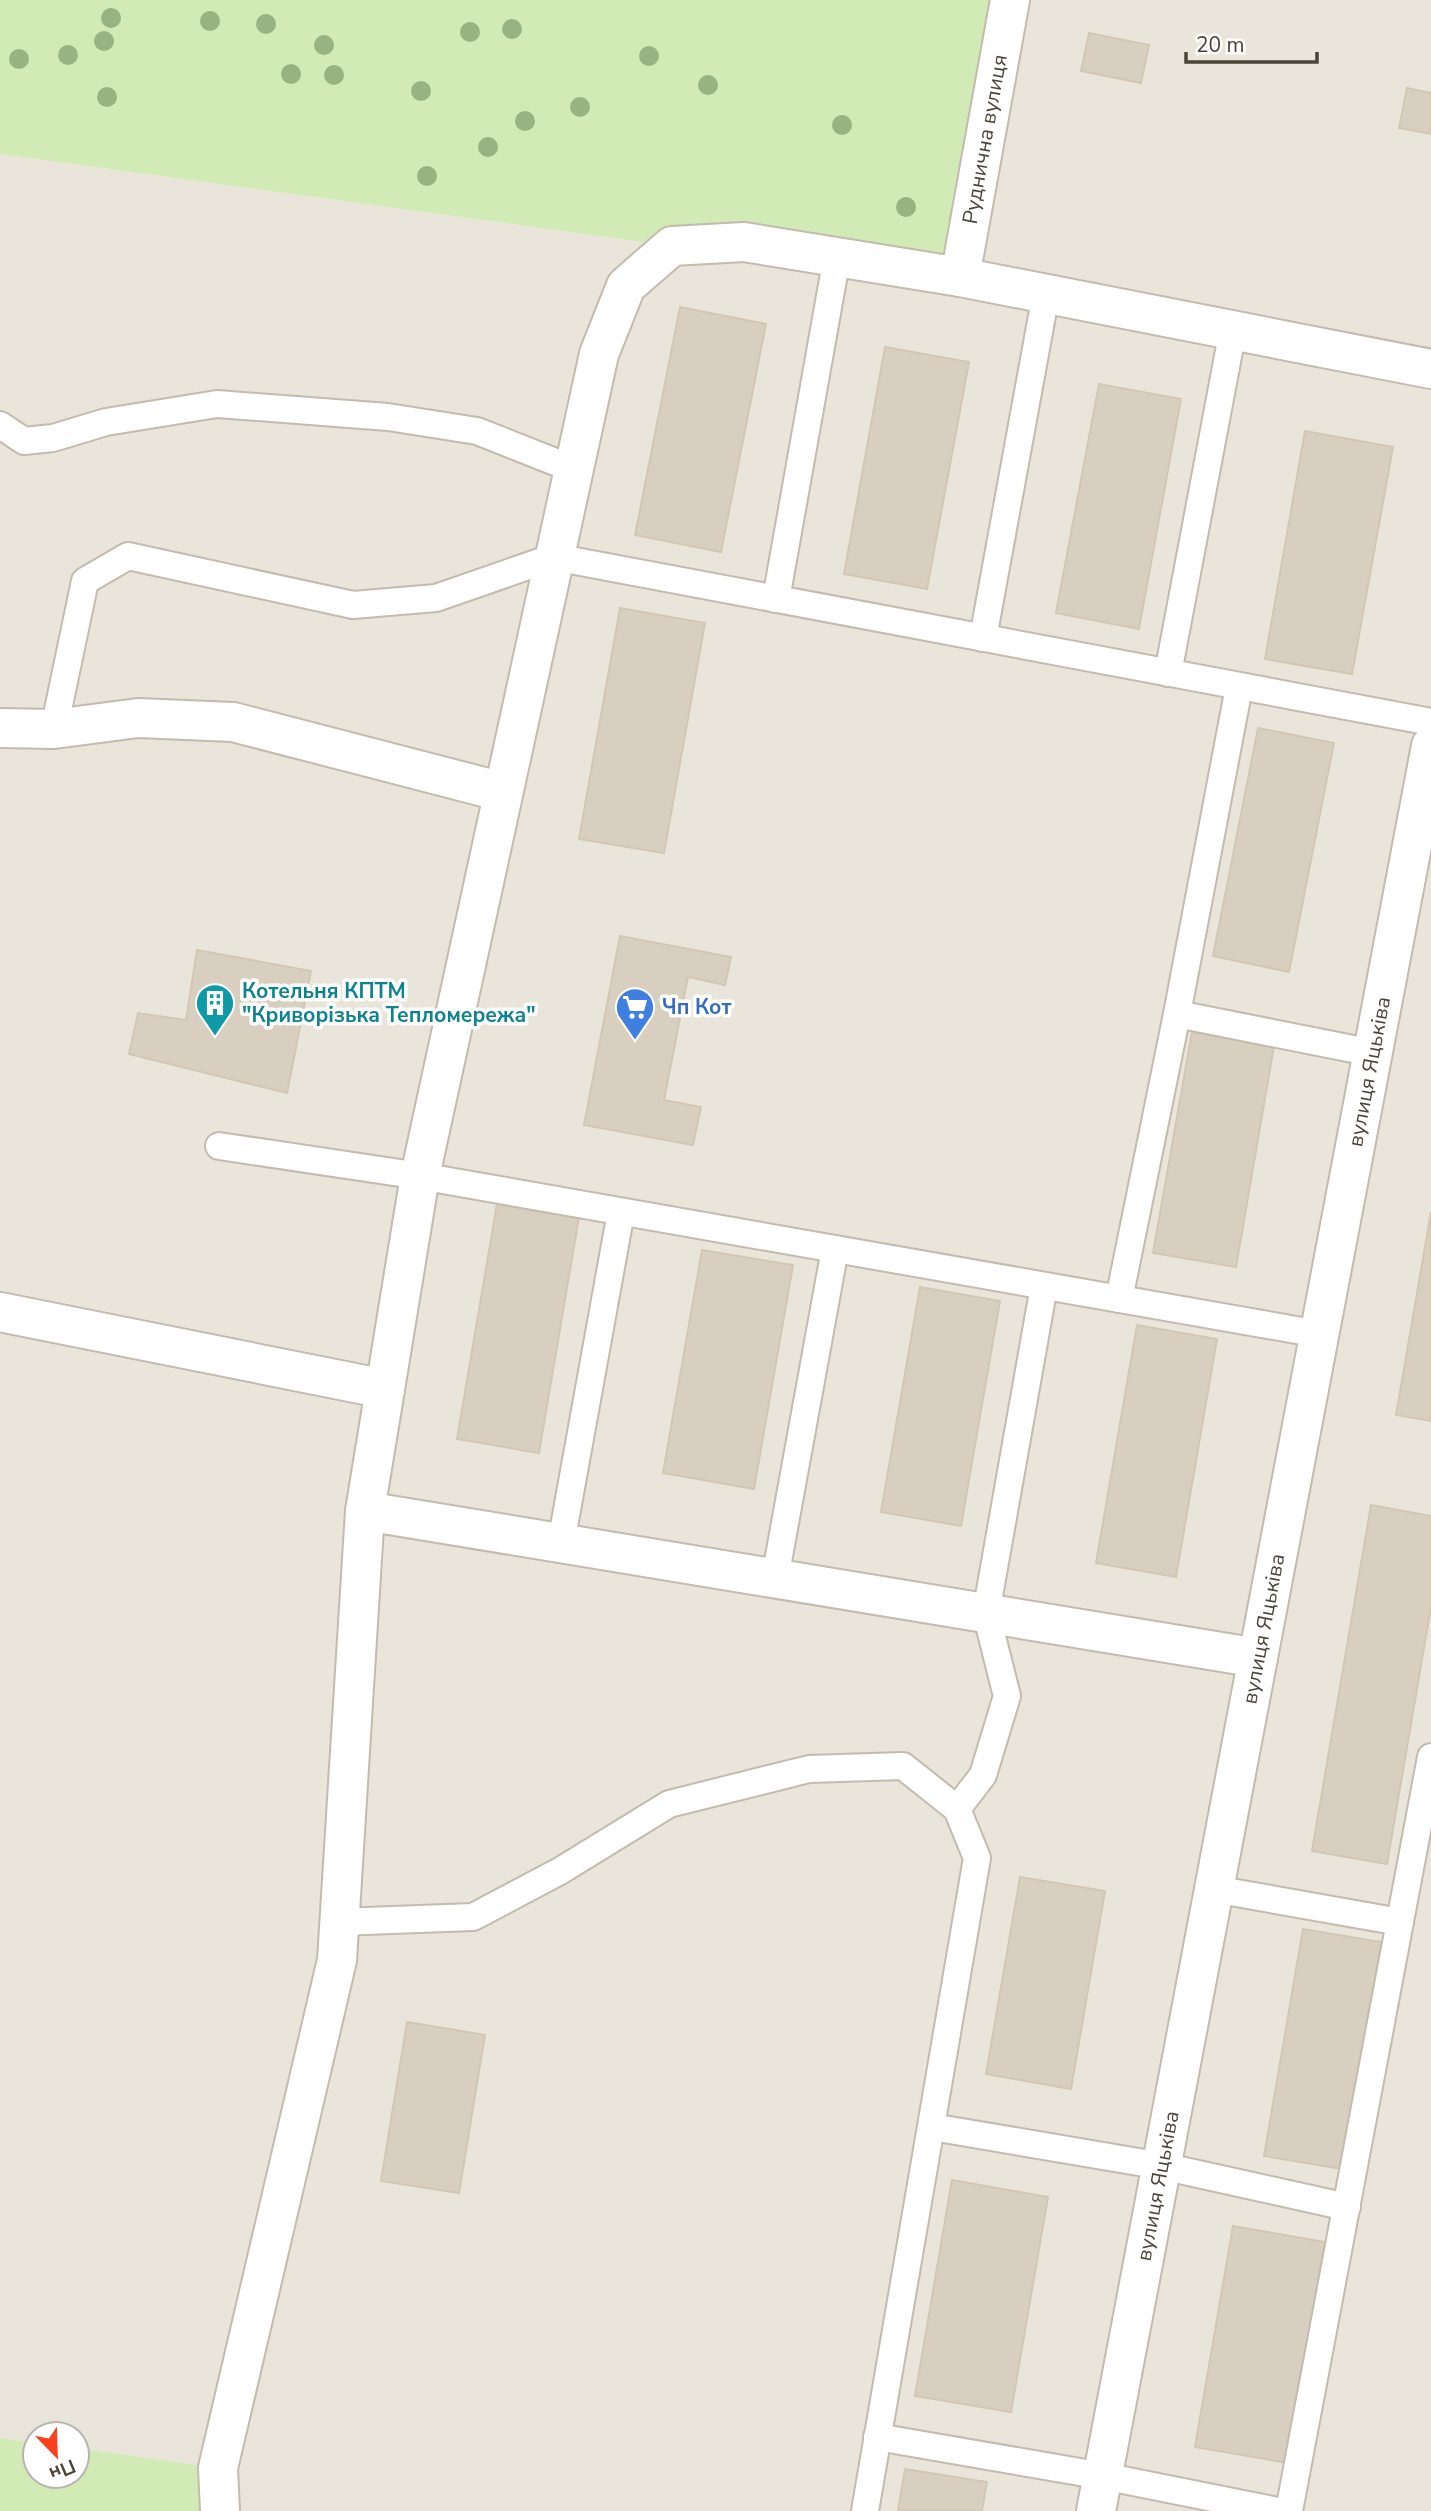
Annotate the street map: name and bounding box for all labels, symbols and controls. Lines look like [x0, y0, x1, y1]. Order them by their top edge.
scale bar [1186, 21, 1317, 65]
text: 20 m [1196, 31, 1245, 59]
street label: Руднична вулиця [956, 52, 1014, 226]
place label: Котельня КПТМ "Криворізька Тепломережа" [242, 977, 536, 1029]
building icon: Котельня КПТМ "Криворізька Тепломережа" [194, 982, 236, 1037]
supermarket icon: Чп Кот [614, 986, 656, 1041]
place label: Чп Кот [662, 993, 731, 1021]
street label: вулиця Яцьківа [1341, 994, 1397, 1149]
street label: вулиця Яцьківа [1235, 1551, 1291, 1706]
street label: вулиця Яцьківа [1130, 2108, 1186, 2263]
north arrow [21, 2420, 91, 2490]
text: Пн [45, 2453, 79, 2487]

